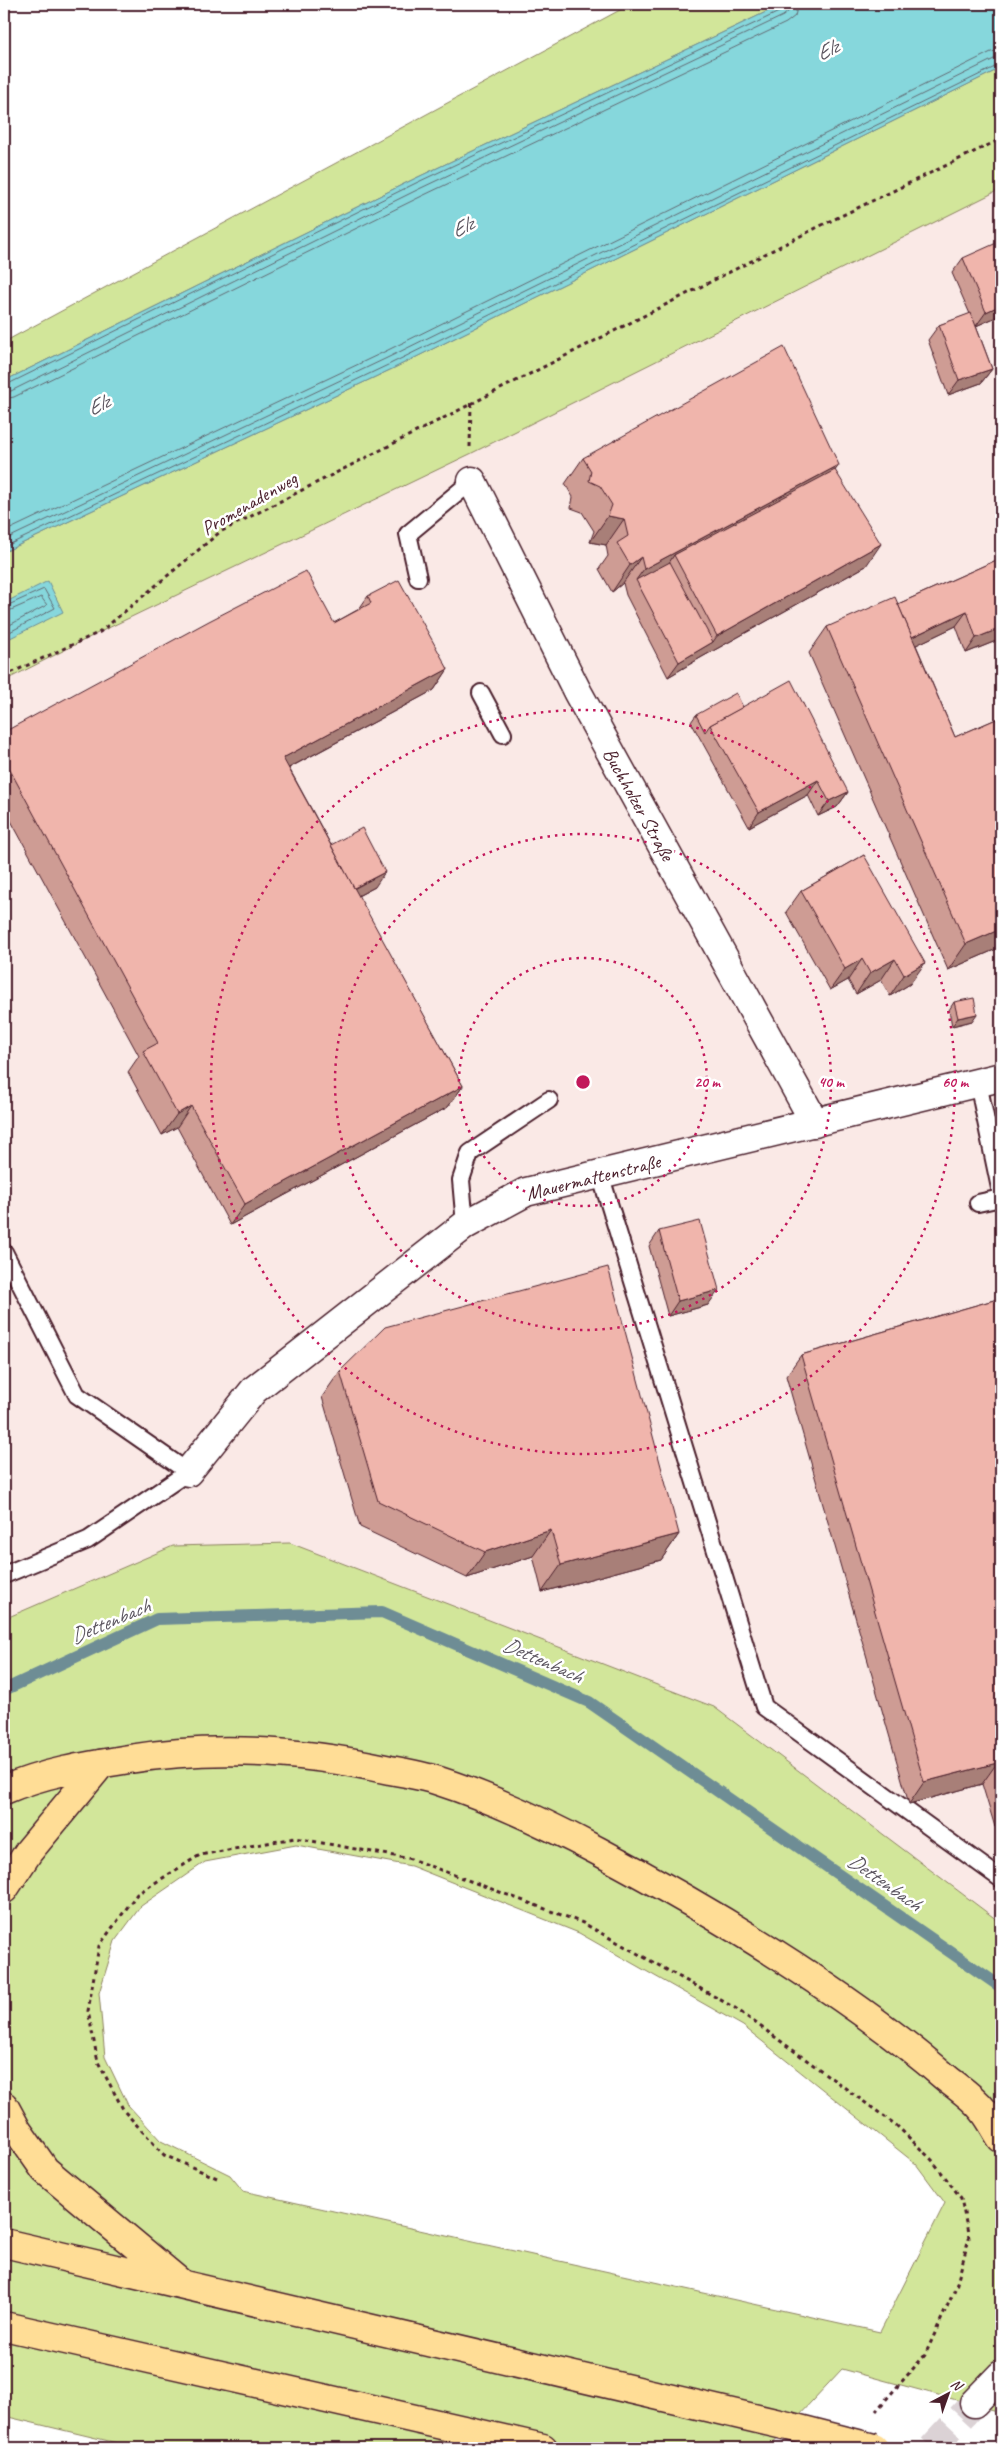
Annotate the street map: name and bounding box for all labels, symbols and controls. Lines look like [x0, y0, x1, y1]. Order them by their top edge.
water label: Elz [812, 32, 845, 66]
water label: Elz [447, 209, 480, 243]
water label: Elz [83, 387, 116, 421]
street label: Promenadenweg [197, 465, 303, 541]
street label: Buchholzer Straße [597, 743, 681, 866]
centre of rings [574, 1073, 592, 1091]
text: 20 m [694, 1073, 721, 1092]
text: 40 m [818, 1073, 845, 1092]
text: 60 m [942, 1073, 969, 1092]
street label: Mauermattenstraße [524, 1148, 664, 1206]
water label: Dettenbach [66, 1592, 155, 1649]
water label: Dettenbach [499, 1631, 588, 1690]
water label: Dettenbach [843, 1847, 928, 1918]
north arrow [922, 2370, 972, 2420]
text: N [947, 2375, 967, 2395]

